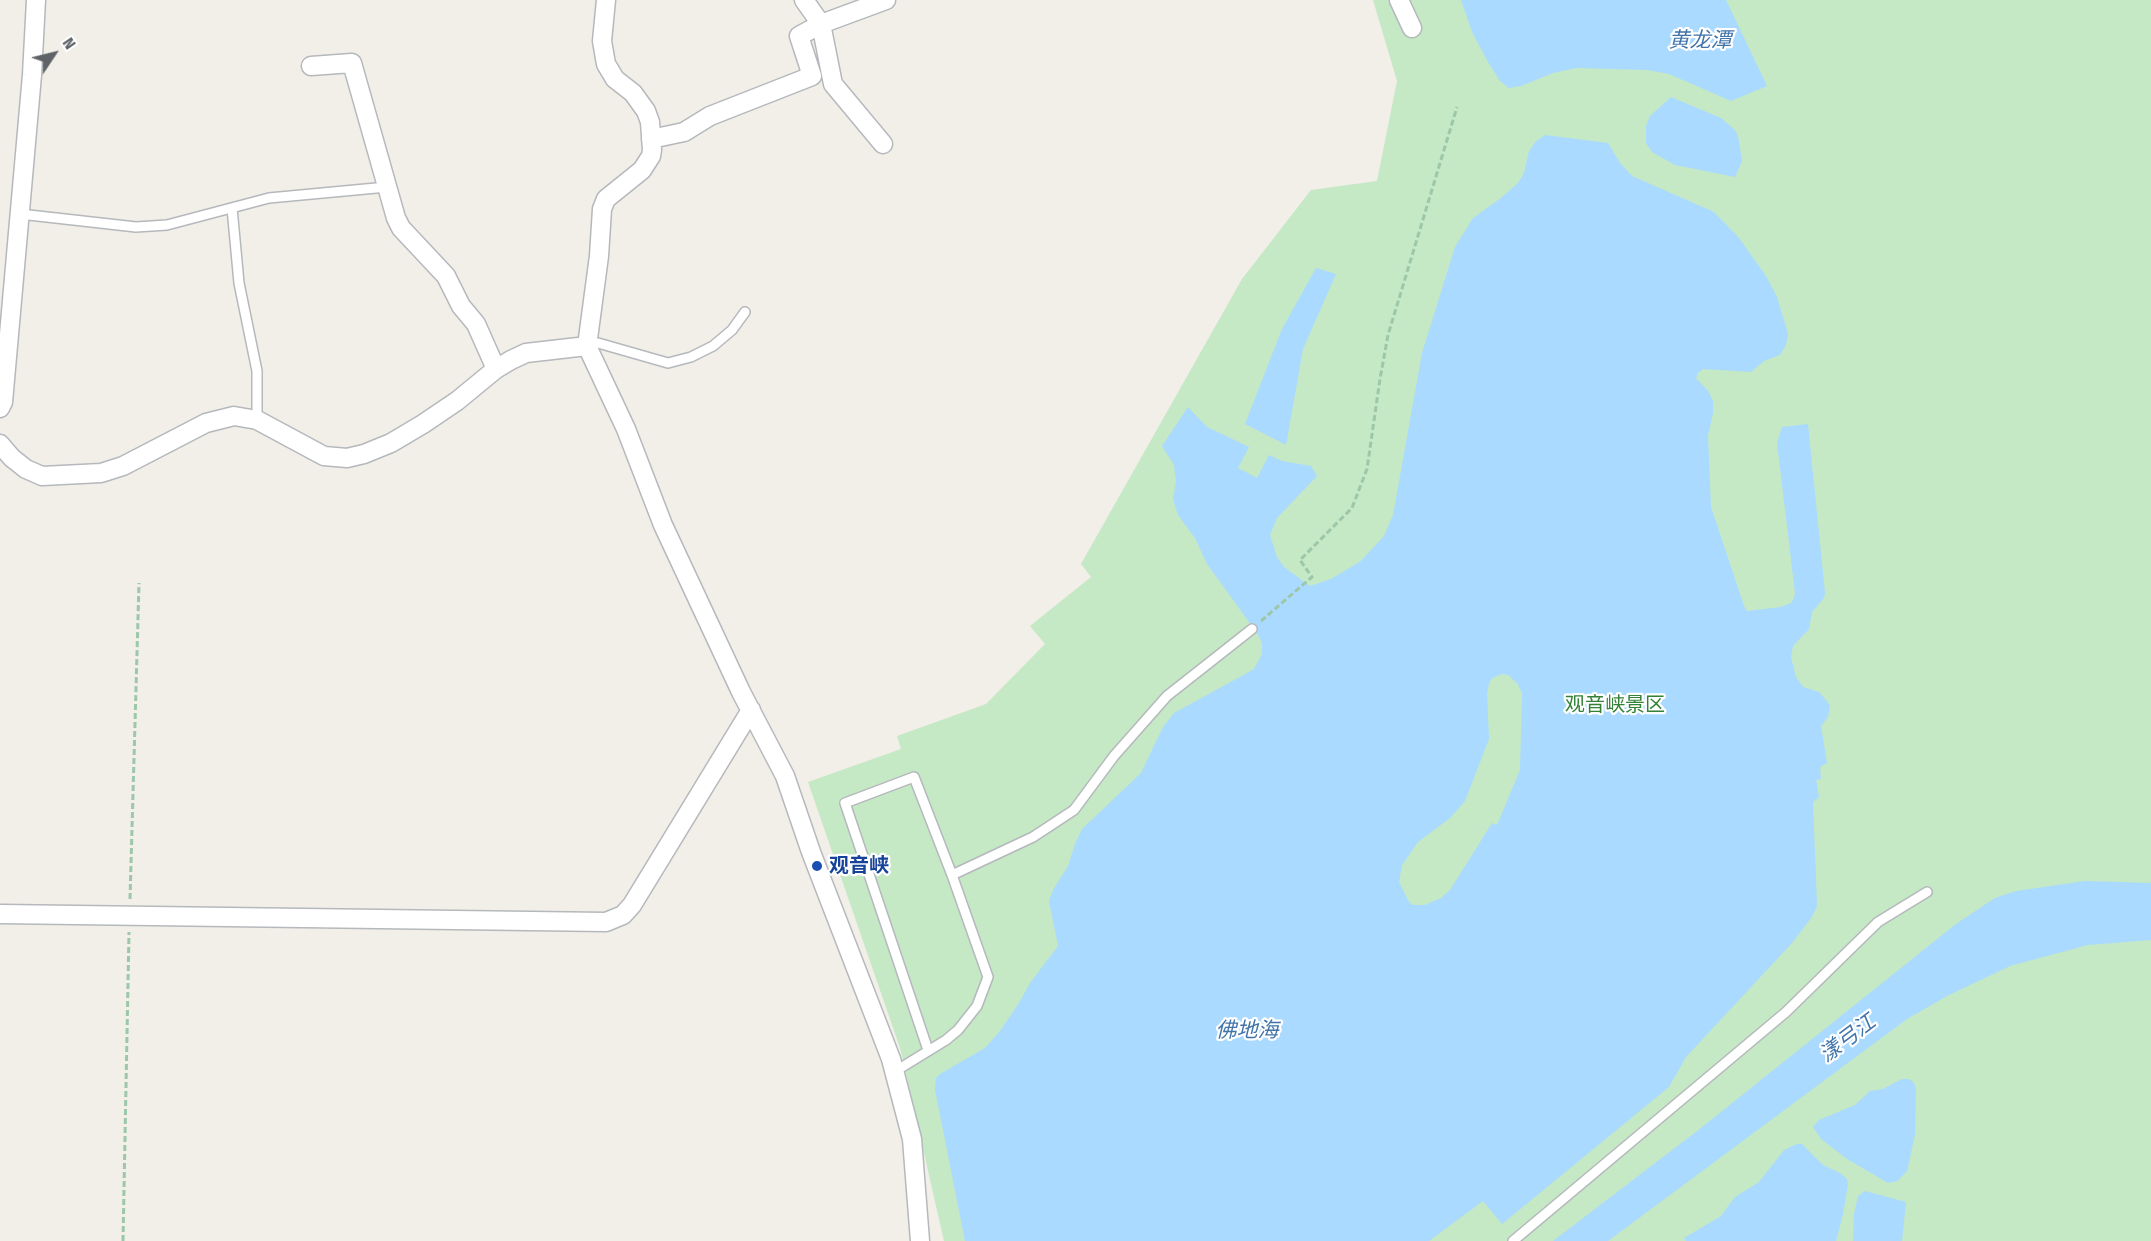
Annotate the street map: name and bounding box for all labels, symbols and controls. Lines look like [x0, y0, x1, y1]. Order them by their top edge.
north arrow [24, 24, 84, 84]
water label: 黄龙潭 [1669, 28, 1731, 54]
text: N [59, 34, 80, 53]
park label: 观音峡景区 [1565, 693, 1665, 717]
place label: 观音峡 [829, 854, 889, 878]
marker: 观音峡 [810, 859, 824, 873]
water label: 漾弓江 [1815, 1010, 1881, 1068]
water label: 佛地海 [1216, 1018, 1278, 1044]

